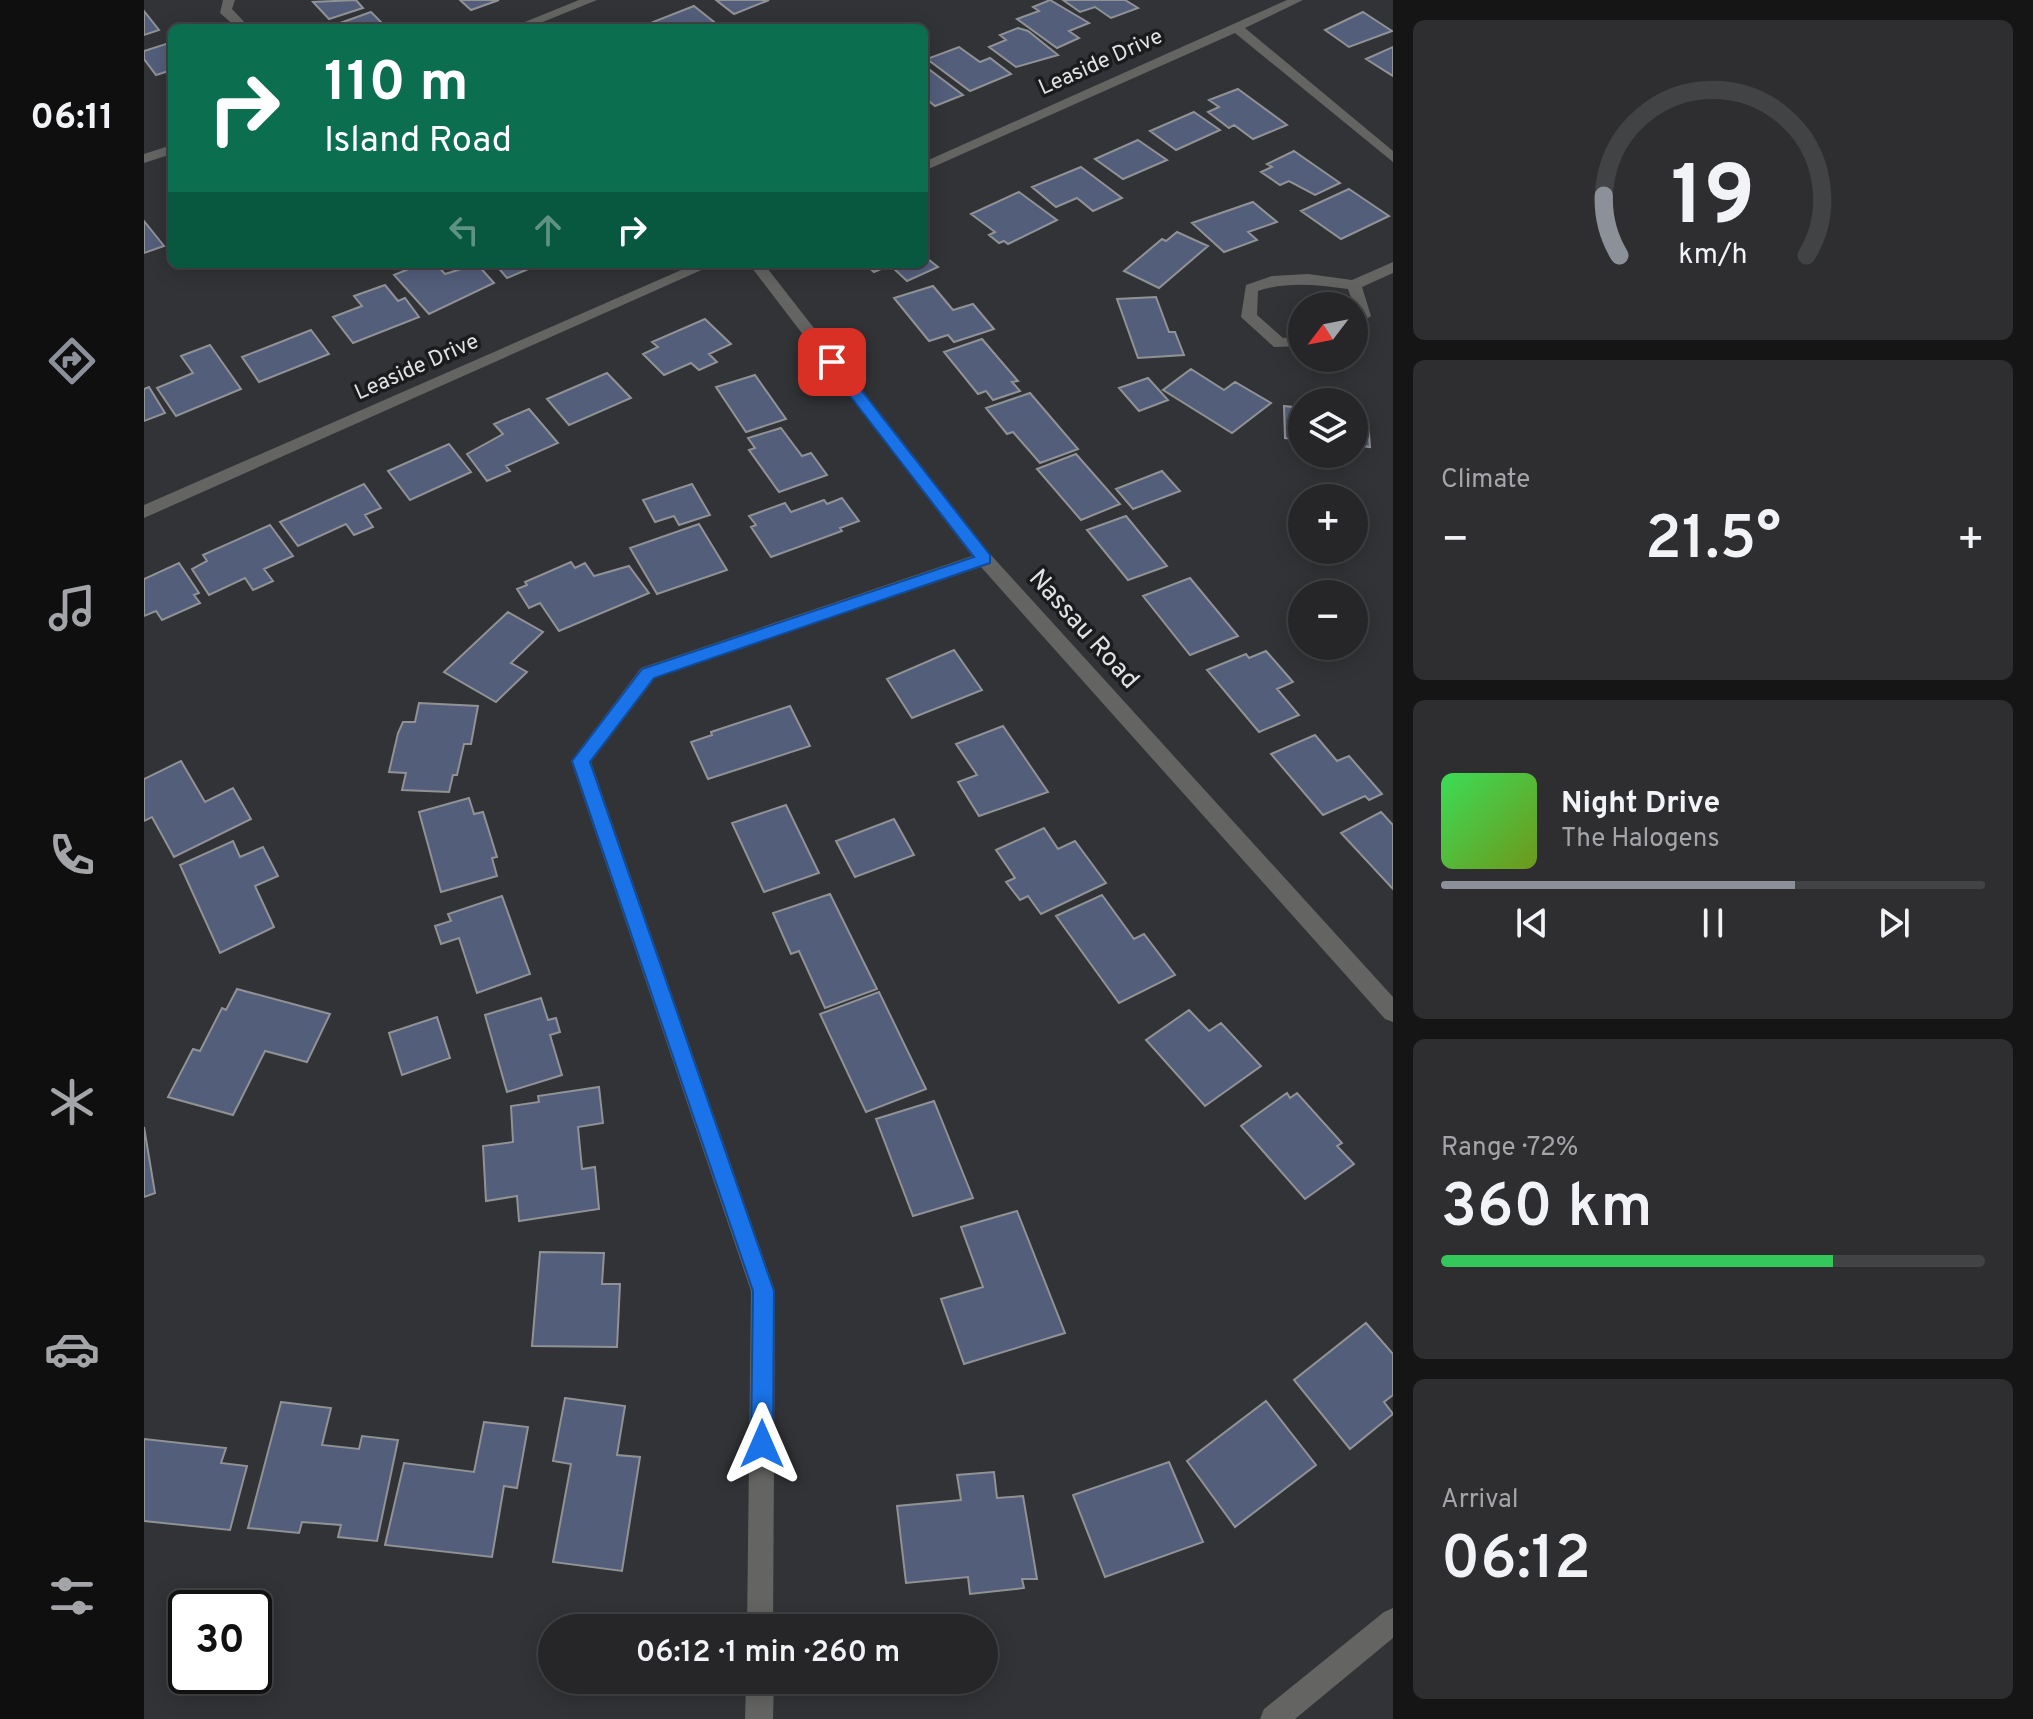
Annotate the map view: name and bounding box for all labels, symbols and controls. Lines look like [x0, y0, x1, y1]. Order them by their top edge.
street label: Leaside Drive [1035, 24, 1167, 102]
text: 110 m [324, 50, 469, 120]
icon: right [192, 56, 296, 160]
text: 06:11 [30, 96, 114, 142]
text: Island Road [324, 119, 512, 165]
text: 19 [1671, 148, 1755, 253]
icon: left [442, 208, 486, 252]
icon: ahead [526, 208, 570, 252]
icon: right [610, 208, 654, 252]
text: km/h [1678, 238, 1748, 274]
north arrow [1288, 292, 1368, 372]
map controls [1288, 292, 1368, 660]
pin [798, 328, 866, 396]
street label: Leaside Drive [351, 329, 483, 407]
icon: directions [44, 333, 100, 389]
icon: arrive [810, 340, 854, 384]
button: layers [1288, 388, 1368, 468]
text: Climate [1441, 464, 1530, 497]
button: + [1288, 484, 1368, 564]
text: 21.5° [1645, 504, 1781, 580]
text: − [1441, 514, 1469, 570]
text: + [1957, 514, 1985, 570]
street label: Nassau Road [1021, 563, 1145, 697]
icon: music [44, 580, 100, 636]
button: − [1288, 580, 1368, 660]
text: Night Drive [1561, 786, 1720, 823]
text: The Halogens [1561, 823, 1720, 856]
icon: phone [44, 827, 100, 883]
icon: previous [1510, 901, 1554, 945]
icon: pause [1691, 901, 1735, 945]
icon: next [1872, 901, 1916, 945]
icon: climate [44, 1074, 100, 1130]
text: Range · 72% [1441, 1132, 1578, 1165]
text: 360 km [1441, 1172, 1653, 1248]
icon: car [44, 1321, 100, 1377]
position arrow [720, 1402, 804, 1486]
text: Arrival [1441, 1484, 1519, 1517]
text: 06:12 [1441, 1524, 1591, 1600]
icon: filters [44, 1568, 100, 1624]
speed limit sign: 30 [168, 1590, 272, 1694]
text: 06:12 · 1 min · 260 m [636, 1635, 900, 1672]

